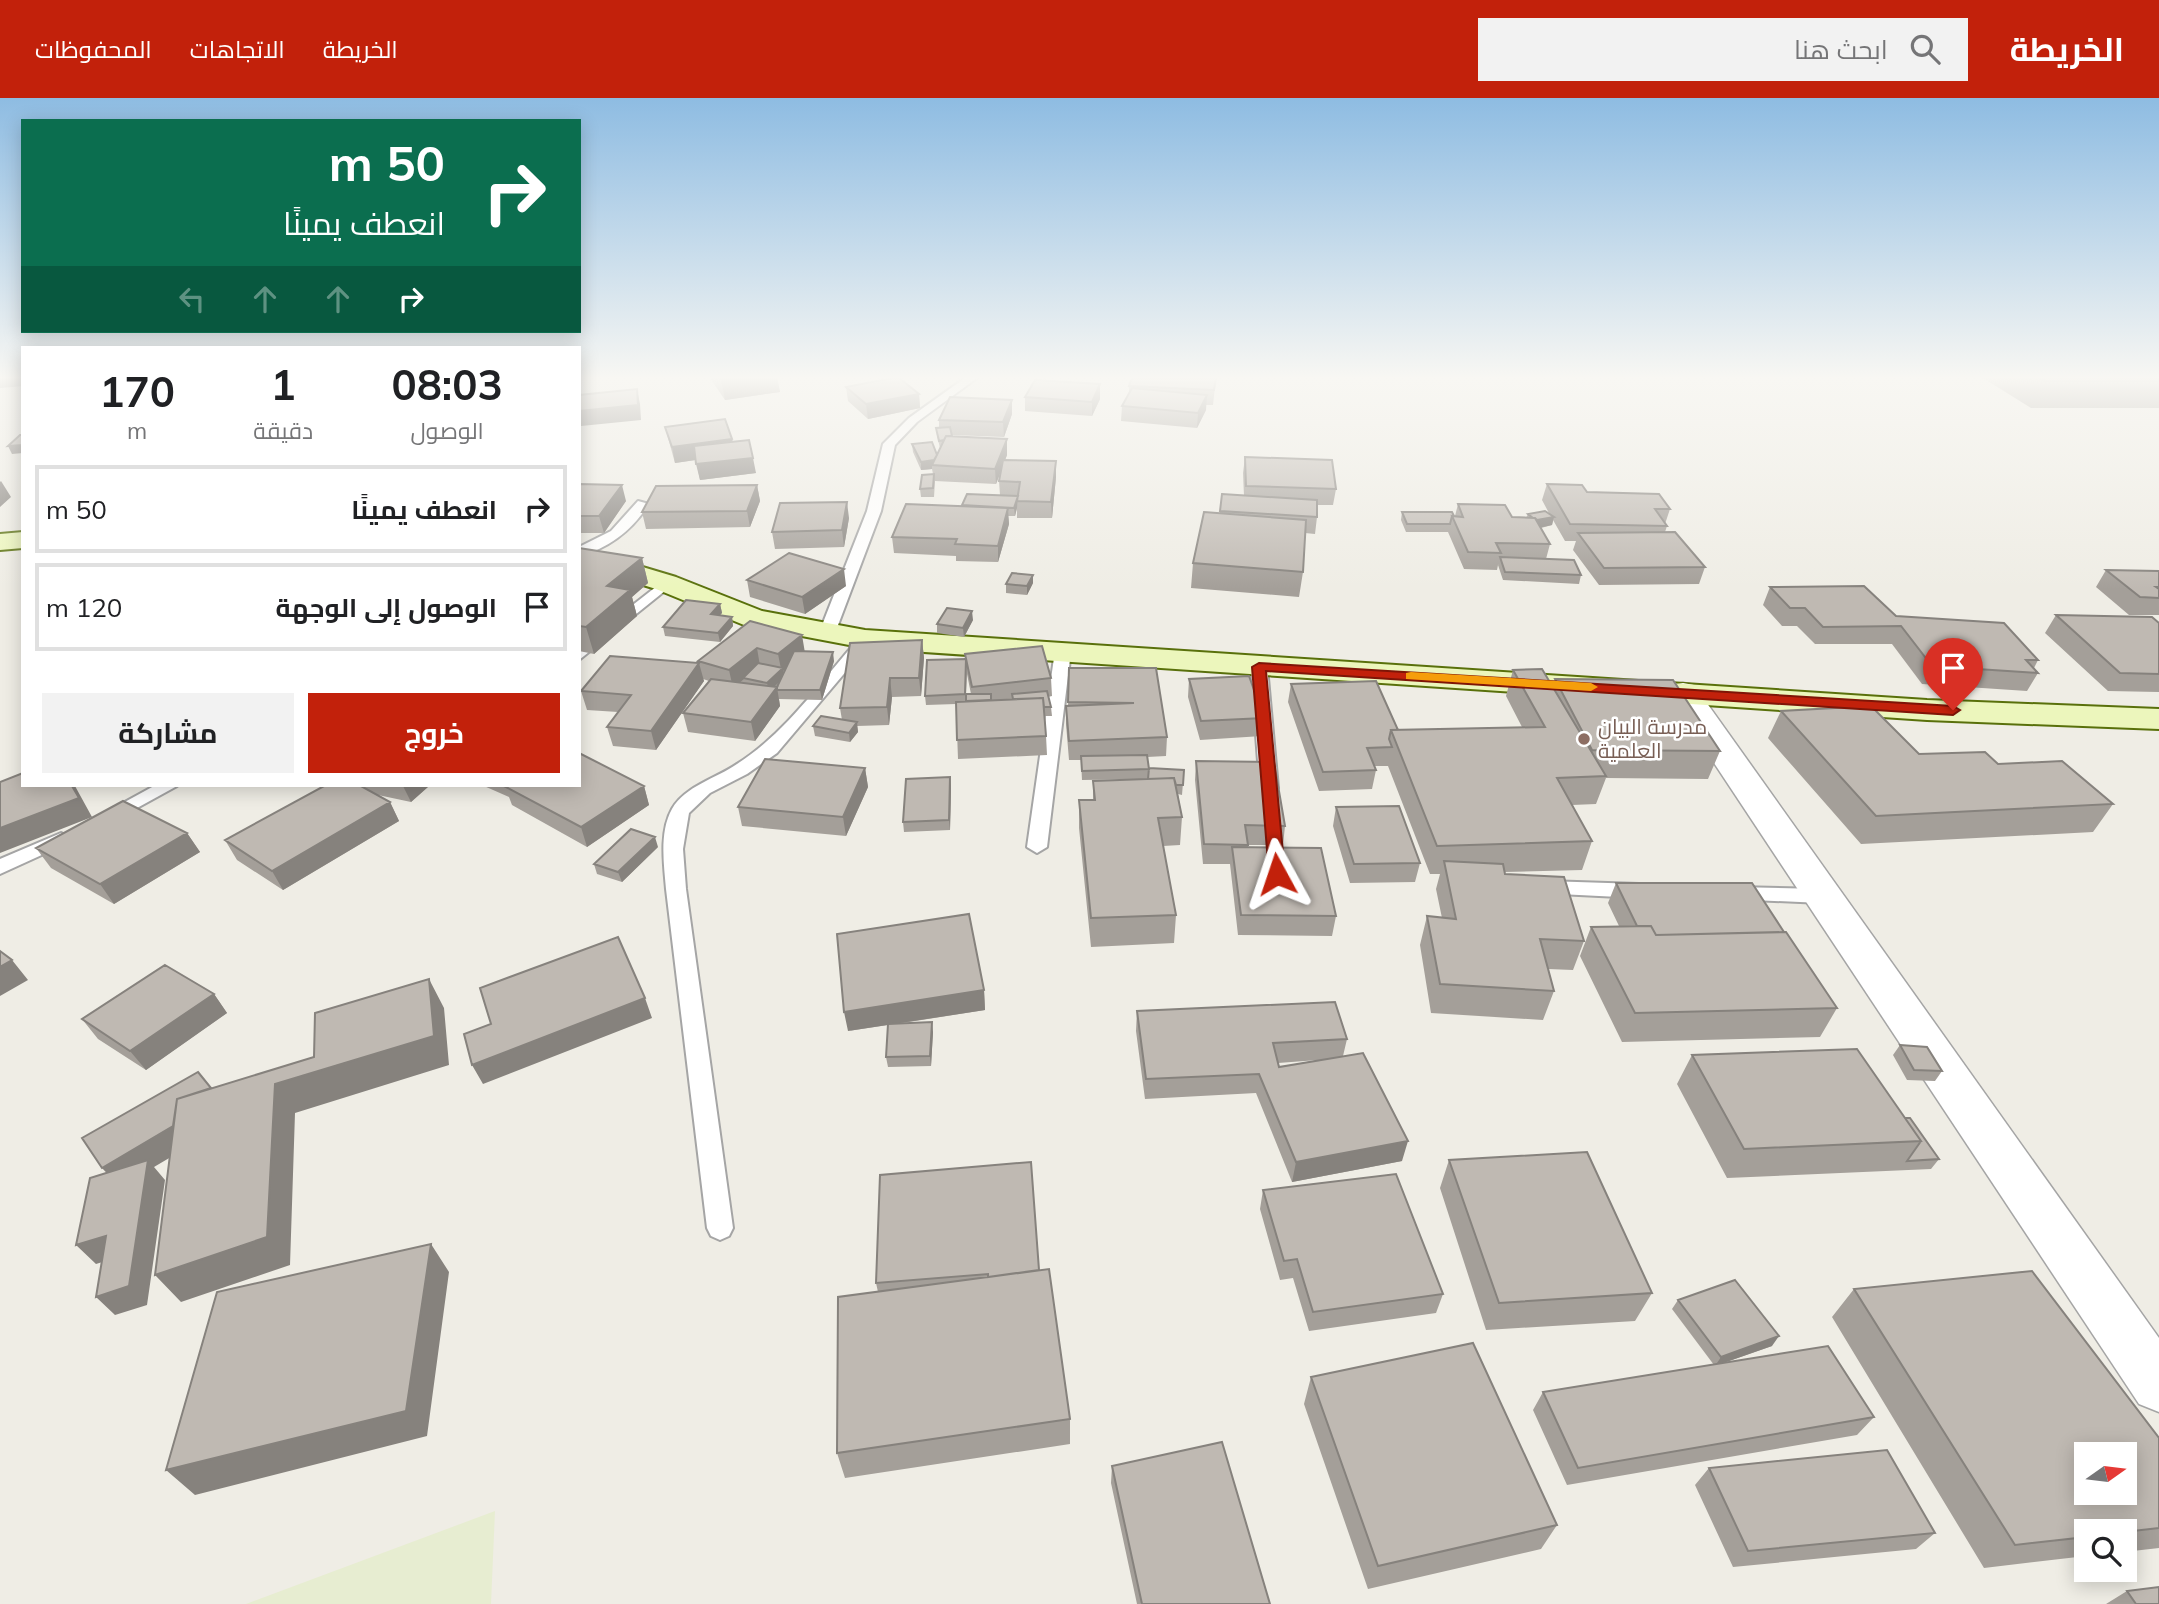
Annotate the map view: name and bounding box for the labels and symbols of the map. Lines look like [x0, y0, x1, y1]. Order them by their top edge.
pin [1923, 638, 1983, 710]
place label: مدرسة البيان العلمية [1598, 713, 1707, 763]
marker: مدرسة البيان العلمية [1576, 731, 1592, 747]
position arrow [1240, 837, 1314, 911]
north arrow [2074, 1442, 2137, 1505]

